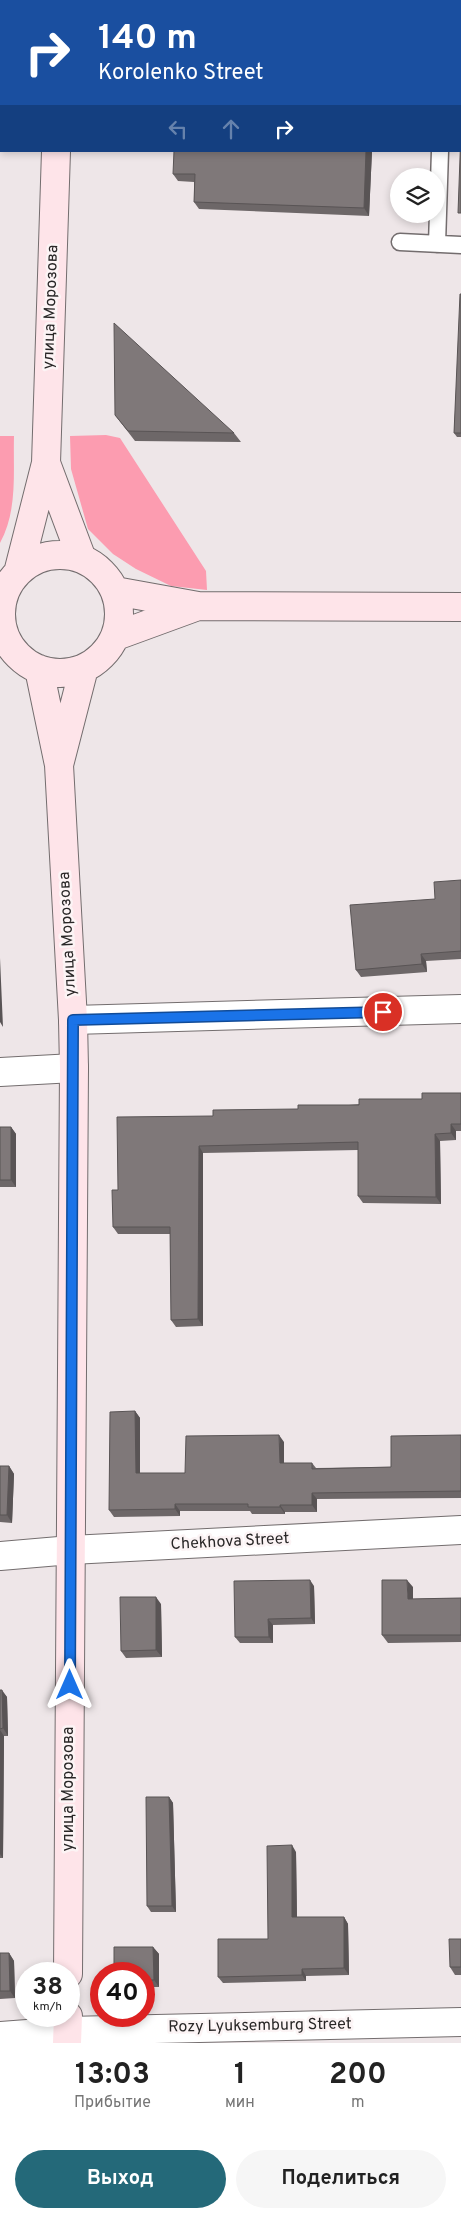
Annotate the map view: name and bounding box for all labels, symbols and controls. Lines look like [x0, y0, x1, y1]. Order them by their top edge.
text: 140 m [98, 17, 197, 61]
icon: right [15, 20, 80, 85]
text: Korolenko Street [98, 60, 264, 87]
icon: left [164, 115, 192, 143]
icon: ahead [217, 115, 245, 143]
icon: right [270, 115, 298, 143]
map controls [390, 168, 445, 223]
button: layers [390, 168, 445, 223]
street label: улица Морозова [39, 244, 63, 370]
street label: улица Морозова [55, 871, 81, 997]
pin [362, 991, 404, 1033]
icon: arrive [369, 998, 397, 1026]
street label: Chekhova Street [170, 1529, 290, 1555]
position arrow [43, 1658, 95, 1710]
street label: улица Морозова [59, 1727, 79, 1851]
speed limit sign: 40 [90, 1962, 155, 2027]
text: 38 [32, 1972, 63, 2004]
text: km/h [33, 1999, 62, 2015]
street label: Rozy Lyuksemburg Street [168, 2014, 352, 2038]
text: 13:03 [75, 2057, 150, 2094]
text: 1 [234, 2057, 246, 2094]
text: 200 [329, 2057, 387, 2094]
text: Прибытие [74, 2093, 151, 2113]
text: мин [225, 2093, 255, 2113]
text: m [351, 2093, 365, 2113]
button: Выход [15, 2150, 226, 2208]
button: Поделиться [236, 2150, 446, 2208]

